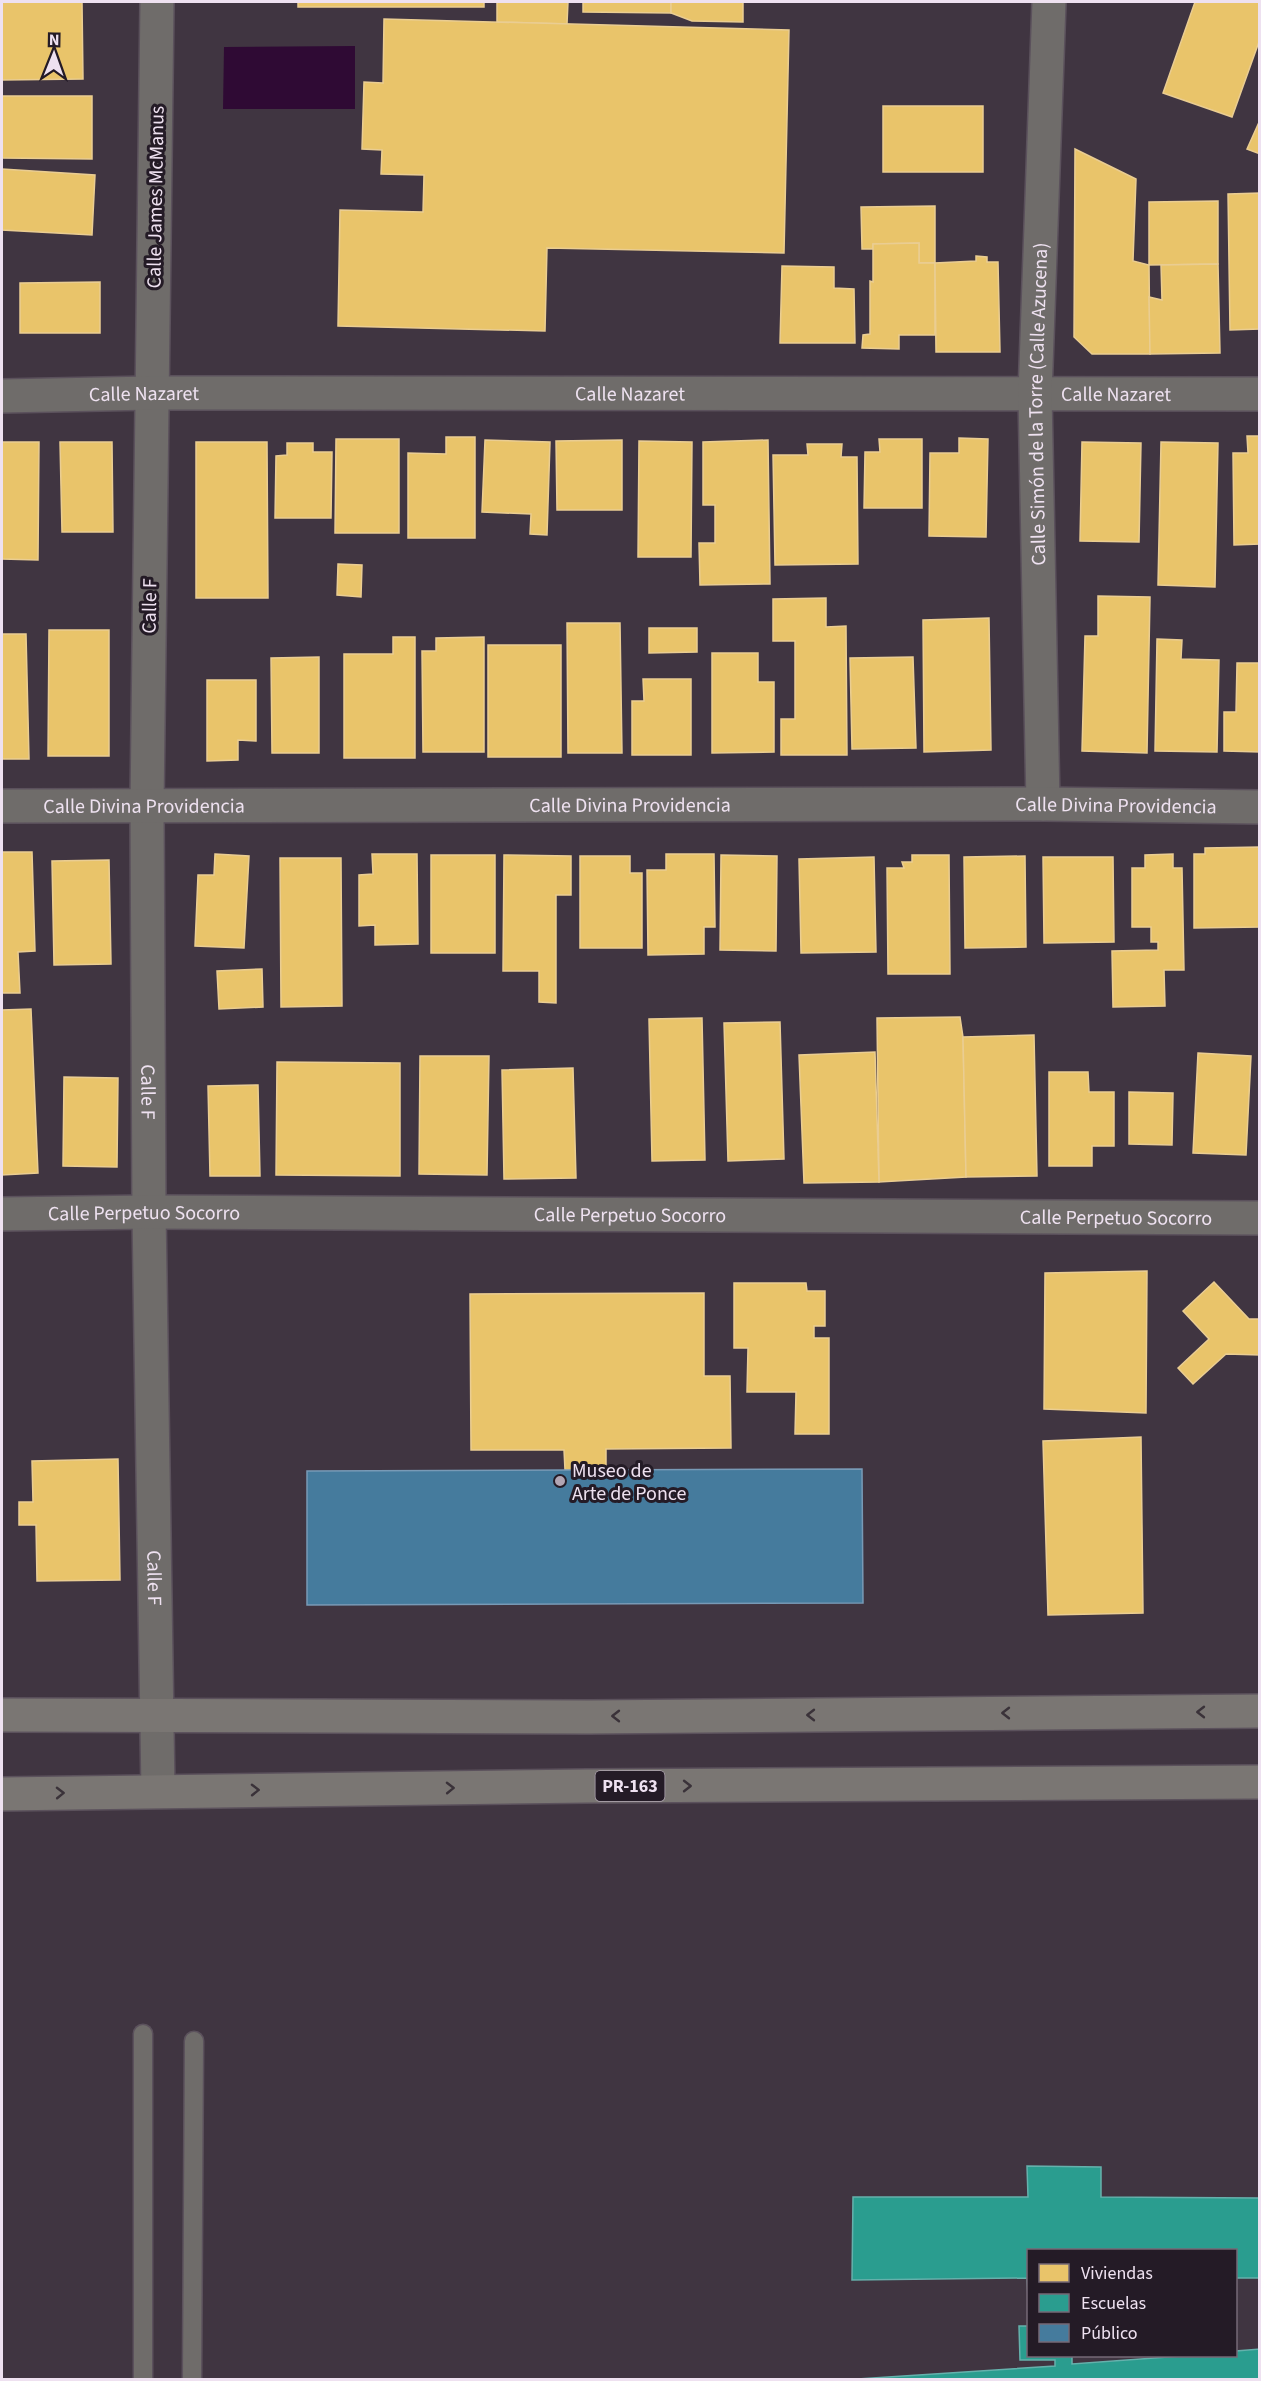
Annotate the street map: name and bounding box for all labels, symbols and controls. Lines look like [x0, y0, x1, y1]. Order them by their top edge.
north arrow [24, 24, 84, 84]
text: N [49, 29, 60, 51]
street label: Calle James McManus [140, 105, 172, 289]
street label: Calle Simón de la Torre (Calle Azucena) [1022, 242, 1055, 566]
street label: Calle Nazaret [89, 380, 199, 409]
street label: Calle Nazaret [575, 380, 685, 408]
street label: Calle Nazaret [1061, 381, 1171, 409]
street label: Calle F [136, 578, 164, 634]
street label: Calle Divina Providencia [1015, 791, 1217, 821]
street label: Calle Divina Providencia [529, 792, 731, 820]
street label: Calle Divina Providencia [43, 793, 245, 821]
street label: Calle F [133, 1064, 162, 1120]
street label: Calle Perpetuo Socorro [48, 1199, 240, 1228]
street label: Calle Perpetuo Socorro [534, 1201, 726, 1230]
street label: Calle Perpetuo Socorro [1020, 1204, 1212, 1233]
place label: Museo de Arte de Ponce [572, 1457, 687, 1508]
marker: Museo de Arte de Ponce [553, 1474, 567, 1488]
street label: Calle F [139, 1550, 168, 1606]
one-way arrow [1197, 1706, 1206, 1718]
one-way arrow [1002, 1707, 1011, 1719]
one-way arrow [807, 1709, 816, 1721]
one-way arrow [612, 1710, 621, 1722]
road number: PR-163 [596, 1771, 664, 1801]
one-way arrow [682, 1780, 691, 1792]
one-way arrow [445, 1782, 454, 1794]
one-way arrow [250, 1784, 259, 1796]
one-way arrow [55, 1787, 64, 1799]
legend [1027, 2249, 1237, 2357]
text: Viviendas [1081, 2261, 1153, 2286]
text: Escuelas [1081, 2291, 1146, 2316]
text: Público [1081, 2321, 1138, 2346]

